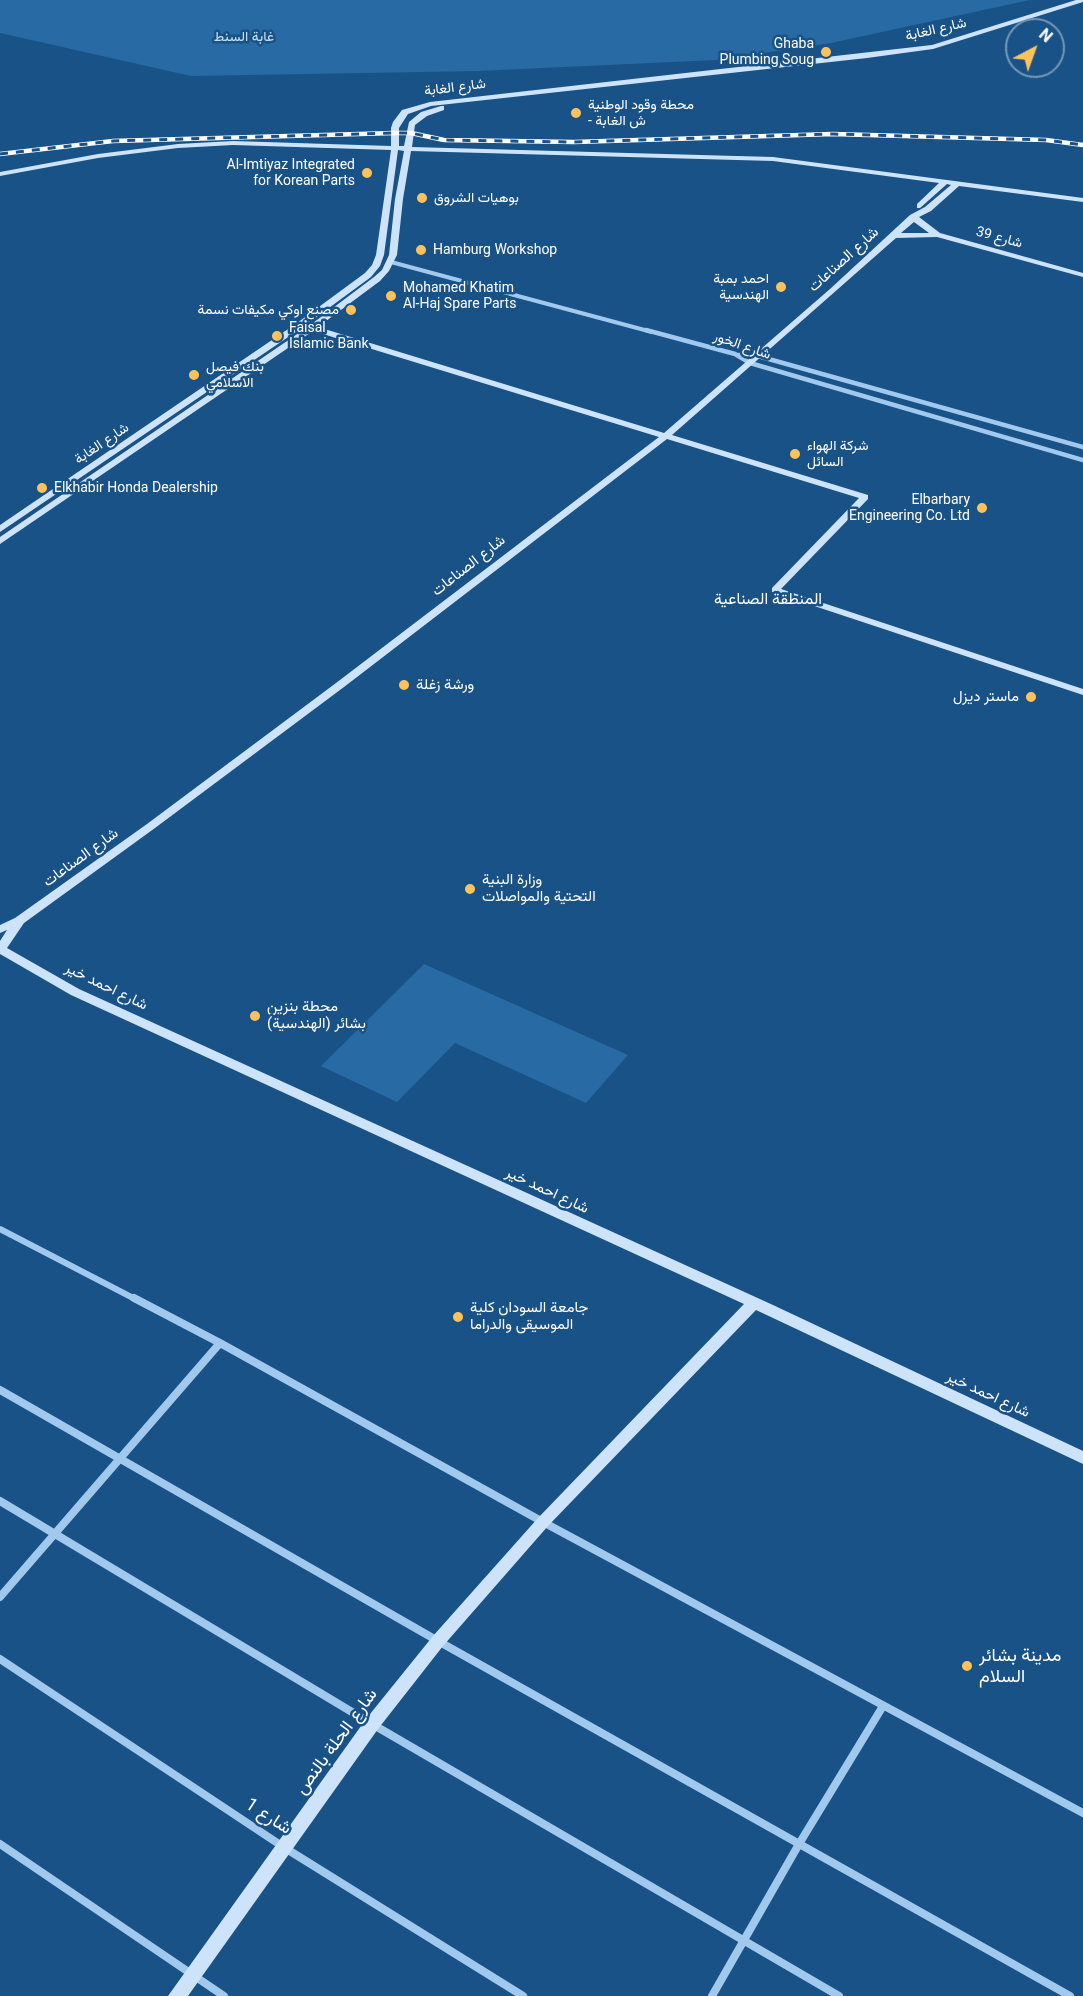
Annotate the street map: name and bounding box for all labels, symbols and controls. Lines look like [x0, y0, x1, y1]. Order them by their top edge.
street label: شارع الغابة [904, 15, 968, 45]
north arrow [1005, 18, 1065, 78]
text: N [1035, 25, 1056, 46]
park label: غابة السنط [214, 29, 274, 45]
place label: Ghaba Plumbing Soug [720, 36, 814, 68]
marker: Ghaba Plumbing Soug [819, 45, 833, 59]
street label: شارع الغابة [423, 76, 487, 100]
place label: محطة وقود الوطنية - ش الغابة [588, 97, 694, 130]
marker: محطة وقود الوطنية - ش الغابة [569, 106, 583, 120]
place label: Al-Imtiyaz Integrated for Korean Parts [227, 157, 355, 190]
marker: Al-Imtiyaz Integrated for Korean Parts [360, 166, 374, 180]
place label: بوهيات الشروق [434, 190, 519, 206]
marker: بوهيات الشروق [415, 191, 429, 205]
street label: شارع الصناعات [805, 224, 883, 296]
street label: شارع 39 [974, 224, 1024, 252]
place label: Hamburg Workshop [433, 242, 557, 258]
marker: Hamburg Workshop [414, 243, 428, 257]
place label: احمد بمبة الهندسية [713, 271, 769, 304]
place label: Mohamed Khatim Al-Haj Spare Parts [403, 280, 516, 312]
marker: احمد بمبة الهندسية [774, 280, 788, 294]
marker: Mohamed Khatim Al-Haj Spare Parts [384, 289, 398, 303]
place label: مصنع اوكي مكيفات نسمة [198, 302, 339, 318]
marker: مصنع اوكي مكيفات نسمة [344, 303, 358, 317]
place label: Faisal Islamic Bank [289, 320, 369, 352]
street label: شارع الخور [711, 328, 773, 364]
marker: Faisal Islamic Bank [270, 329, 284, 343]
place label: بنك فيصل الاسلامي [206, 359, 264, 392]
marker: بنك فيصل الاسلامي [187, 368, 201, 382]
street label: شارع الغابة [72, 420, 132, 468]
place label: شركة الهواء السائل [807, 438, 868, 470]
marker: شركة الهواء السائل [788, 447, 802, 461]
place label: Elkhabir Honda Dealership [54, 480, 218, 496]
marker: Elkhabir Honda Dealership [35, 481, 49, 495]
place label: Elbarbary Engineering Co. Ltd [849, 492, 970, 524]
marker: Elbarbary Engineering Co. Ltd [975, 501, 989, 515]
street label: شارع الصناعات [429, 532, 509, 600]
district label: المنطقة الصناعية [714, 590, 822, 610]
place label: ورشة زغلة [416, 676, 474, 694]
marker: ورشة زغلة [397, 678, 411, 692]
place label: ماستر ديزل [953, 688, 1019, 706]
marker: ماستر ديزل [1024, 690, 1038, 704]
street label: شارع الصناعات [40, 825, 122, 891]
place label: وزارة البنية التحتية والمواصلات [482, 871, 596, 906]
marker: وزارة البنية التحتية والمواصلات [463, 882, 477, 896]
street label: شارع احمد خير [62, 959, 150, 1015]
place label: محطة بنزين بشائر (الهندسية) [267, 998, 366, 1033]
marker: محطة بنزين بشائر (الهندسية) [248, 1009, 262, 1023]
street label: شارع احمد خير [503, 1164, 591, 1218]
place label: جامعة السودان كلية الموسيقى والدراما [470, 1299, 588, 1334]
marker: جامعة السودان كلية الموسيقى والدراما [451, 1310, 465, 1324]
street label: شارع احمد خير [944, 1368, 1032, 1422]
place label: مدينة بشائر السلام [979, 1645, 1061, 1688]
marker: مدينة بشائر السلام [960, 1659, 974, 1673]
street label: شارع الحلة بالنص [291, 1685, 383, 1799]
street label: شارع 1 [241, 1794, 295, 1840]

